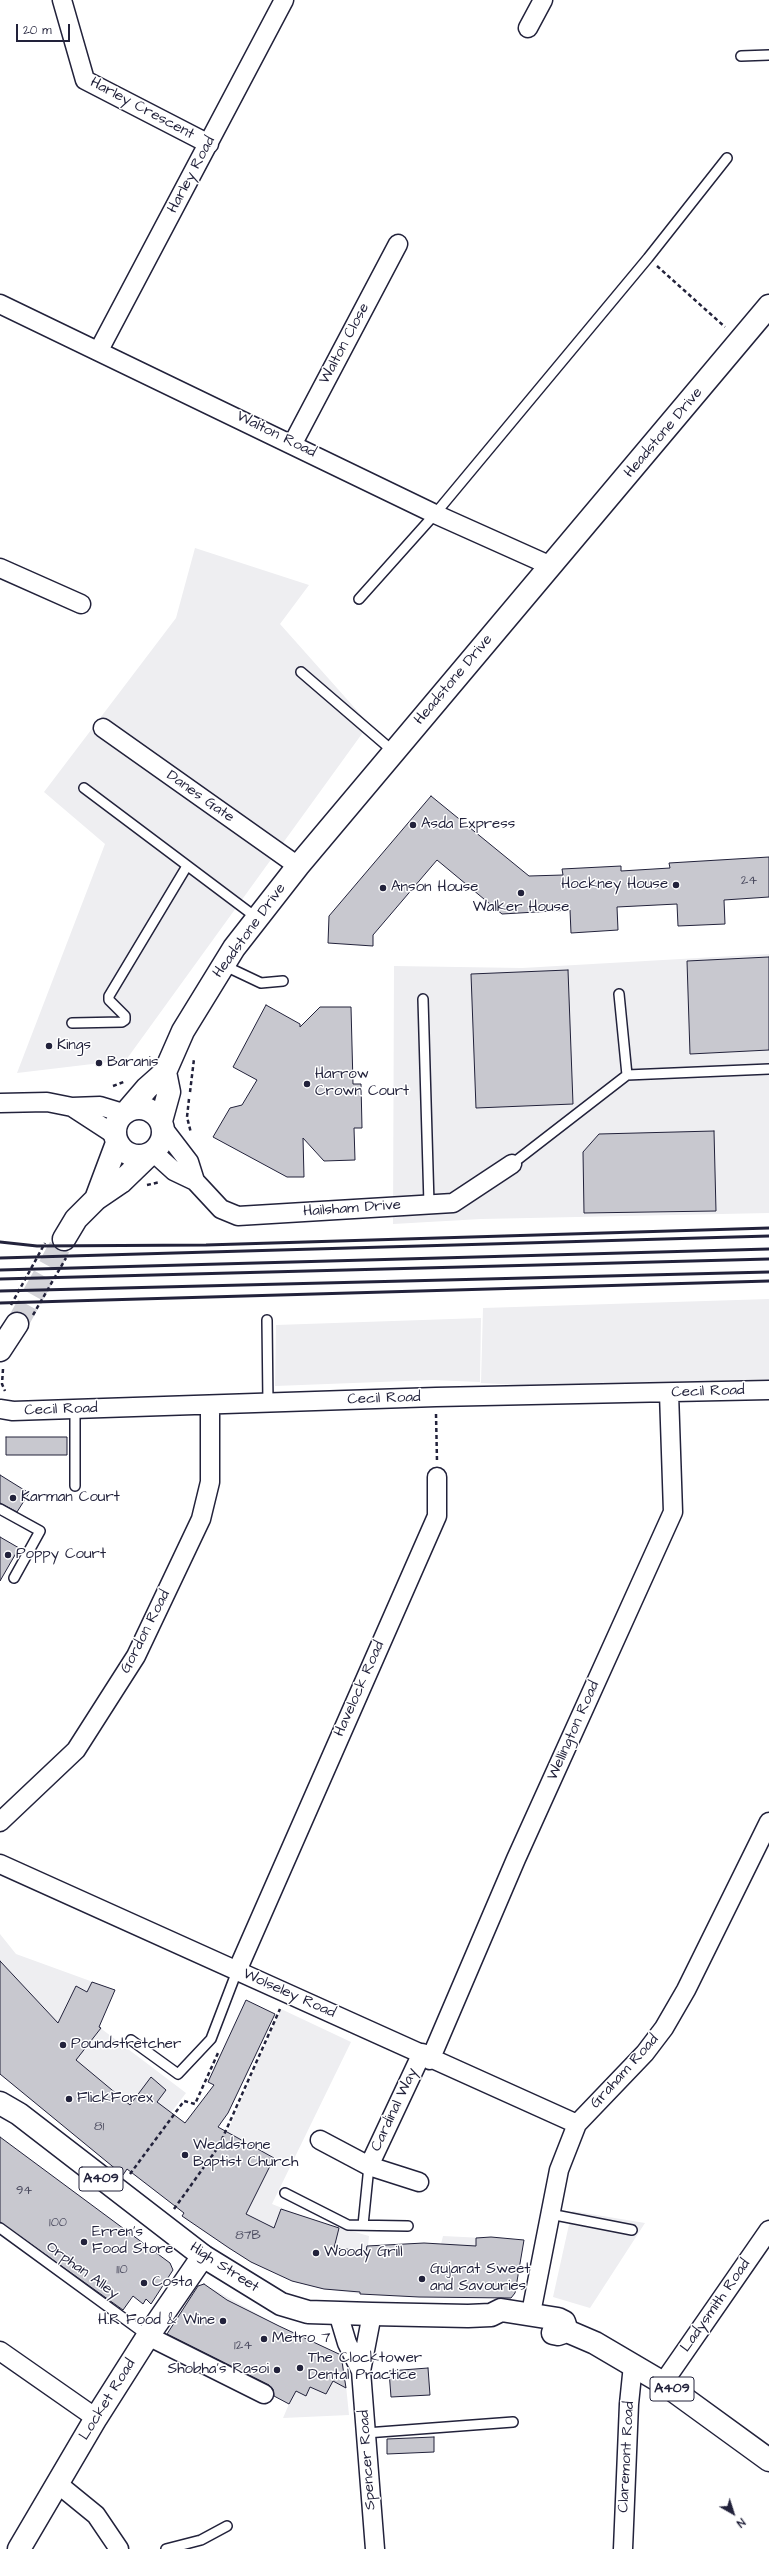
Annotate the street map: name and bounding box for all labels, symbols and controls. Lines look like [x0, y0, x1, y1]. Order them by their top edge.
scale bar [18, 16, 72, 42]
text: 20 m [23, 22, 52, 39]
street label: Harley Crescent [87, 74, 197, 144]
street label: Harley Road [164, 134, 220, 216]
street label: Walton Close [316, 300, 374, 388]
street label: Headstone Drive [621, 384, 707, 482]
street label: Walton Road [233, 408, 319, 462]
street label: Headstone Drive [411, 631, 497, 729]
street label: Danes Gate [163, 767, 237, 827]
place label: Asda Express [421, 816, 515, 834]
marker: Asda Express [408, 820, 418, 830]
house number: 24 [741, 873, 757, 889]
place label: Hockney House [561, 876, 668, 894]
place label: Anson House [391, 879, 478, 897]
street label: Headstone Drive [210, 880, 290, 982]
marker: Hockney House [671, 880, 681, 890]
marker: Anson House [378, 883, 388, 893]
marker: Walker House [516, 888, 526, 898]
place label: Walker House [473, 899, 569, 917]
place label: Kings [57, 1037, 91, 1055]
marker: Kings [44, 1041, 54, 1051]
place label: Baranis [107, 1054, 159, 1072]
marker: Baranis [94, 1058, 104, 1068]
place label: Harrow Crown Court [315, 1066, 409, 1101]
marker: Harrow Crown Court [302, 1079, 312, 1089]
street label: Hailsham Drive [303, 1197, 401, 1221]
street label: Cecil Road [671, 1382, 745, 1402]
street label: Cecil Road [347, 1389, 421, 1409]
street label: Cecil Road [24, 1400, 98, 1420]
place label: Karman Court [21, 1489, 120, 1507]
marker: Karman Court [8, 1493, 18, 1503]
place label: Poppy Court [16, 1546, 106, 1564]
marker: Poppy Court [3, 1550, 13, 1560]
street label: Gordon Road [117, 1587, 175, 1677]
street label: Havelock Road [331, 1638, 389, 1740]
street label: Wellington Road [544, 1679, 604, 1783]
street label: Wolseley Road [240, 1965, 338, 2023]
street label: Graham Road [587, 2031, 663, 2113]
place label: Poundstretcher [71, 2036, 181, 2054]
marker: Poundstretcher [58, 2040, 68, 2050]
street label: Cardinal Way [368, 2065, 422, 2155]
place label: FlickForex [77, 2090, 153, 2108]
marker: FlickForex [64, 2094, 74, 2104]
house number: 81 [94, 2119, 104, 2135]
place label: Wealdstone Baptist Church [193, 2137, 298, 2172]
marker: Wealdstone Baptist Church [180, 2150, 190, 2160]
road number: A409 [79, 2167, 123, 2191]
house number: 94 [16, 2183, 32, 2199]
house number: 100 [49, 2215, 67, 2231]
place label: Erren's Food Store [92, 2224, 173, 2259]
house number: 87B [235, 2228, 261, 2244]
marker: Erren's Food Store [79, 2237, 89, 2247]
street label: Orphan Alley [42, 2238, 122, 2304]
street label: High Street [186, 2239, 262, 2297]
place label: Woody Grill [324, 2244, 403, 2262]
marker: Woody Grill [311, 2248, 321, 2258]
street label: Ladysmith Road [677, 2256, 755, 2356]
place label: Gujarat Sweet and Savouries [430, 2261, 530, 2296]
house number: 110 [116, 2262, 128, 2278]
place label: Costa [152, 2274, 192, 2292]
marker: Gujarat Sweet and Savouries [417, 2274, 427, 2284]
marker: Costa [139, 2278, 149, 2288]
place label: H.R Food & Wine [98, 2312, 215, 2330]
marker: H.R Food & Wine [218, 2316, 228, 2326]
place label: Metro 7 [272, 2330, 331, 2348]
marker: Metro 7 [259, 2334, 269, 2344]
house number: 124 [234, 2338, 252, 2354]
place label: The Clocktower Dental Practice [308, 2350, 422, 2385]
street label: Locket Road [76, 2356, 140, 2444]
place label: Shobha's Rasoi [167, 2361, 269, 2379]
marker: The Clocktower Dental Practice [295, 2363, 305, 2373]
marker: Shobha's Rasoi [272, 2365, 282, 2375]
road number: A409 [650, 2377, 694, 2401]
street label: Claremont Road [615, 2401, 639, 2513]
street label: Spencer Road [356, 2410, 380, 2510]
north arrow [713, 2493, 753, 2533]
text: N [733, 2515, 748, 2531]

